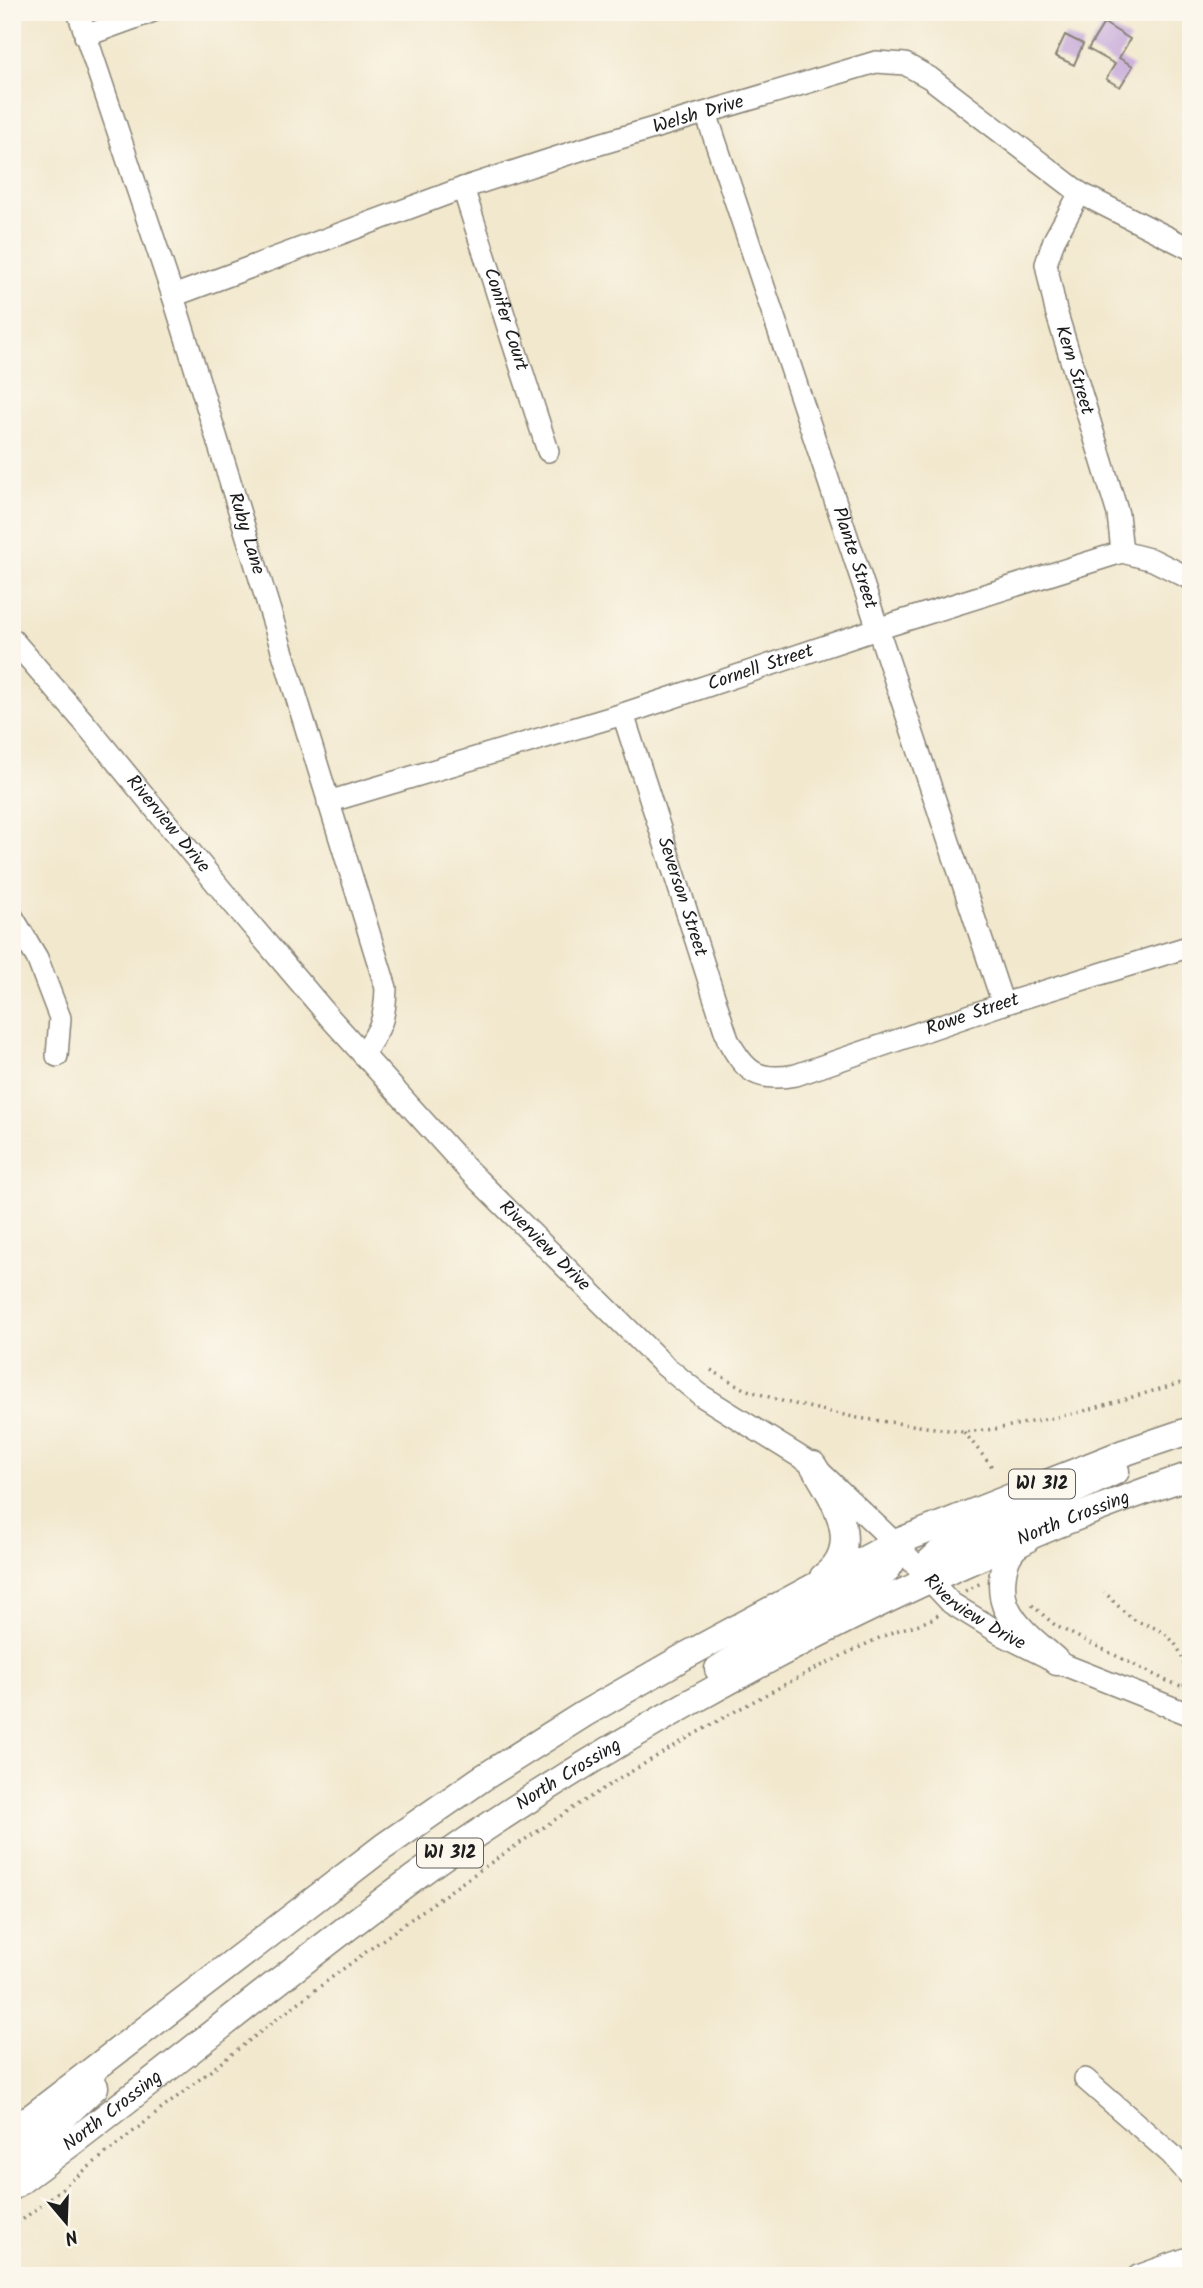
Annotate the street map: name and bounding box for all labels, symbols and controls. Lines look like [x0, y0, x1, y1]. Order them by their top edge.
street label: Welsh Drive [649, 87, 748, 142]
street label: Conifer Court [475, 264, 536, 375]
street label: Kern Street [1046, 322, 1102, 419]
street label: Ruby Lane [219, 489, 273, 579]
street label: Plante Street [823, 503, 885, 613]
street label: Cornell Street [704, 636, 818, 700]
street label: Riverview Drive [118, 768, 218, 880]
street label: Severson Street [649, 833, 715, 961]
street label: Rowe Street [922, 985, 1024, 1044]
street label: Riverview Drive [491, 1193, 598, 1299]
road number: WI 312 [1009, 1470, 1075, 1498]
street label: North Crossing [1012, 1483, 1134, 1555]
street label: Riverview Drive [916, 1567, 1031, 1659]
street label: North Crossing [510, 1731, 627, 1819]
road number: WI 312 [417, 1839, 483, 1868]
street label: North Crossing [56, 2063, 169, 2160]
north arrow [32, 2186, 102, 2256]
text: N [60, 2220, 81, 2252]

